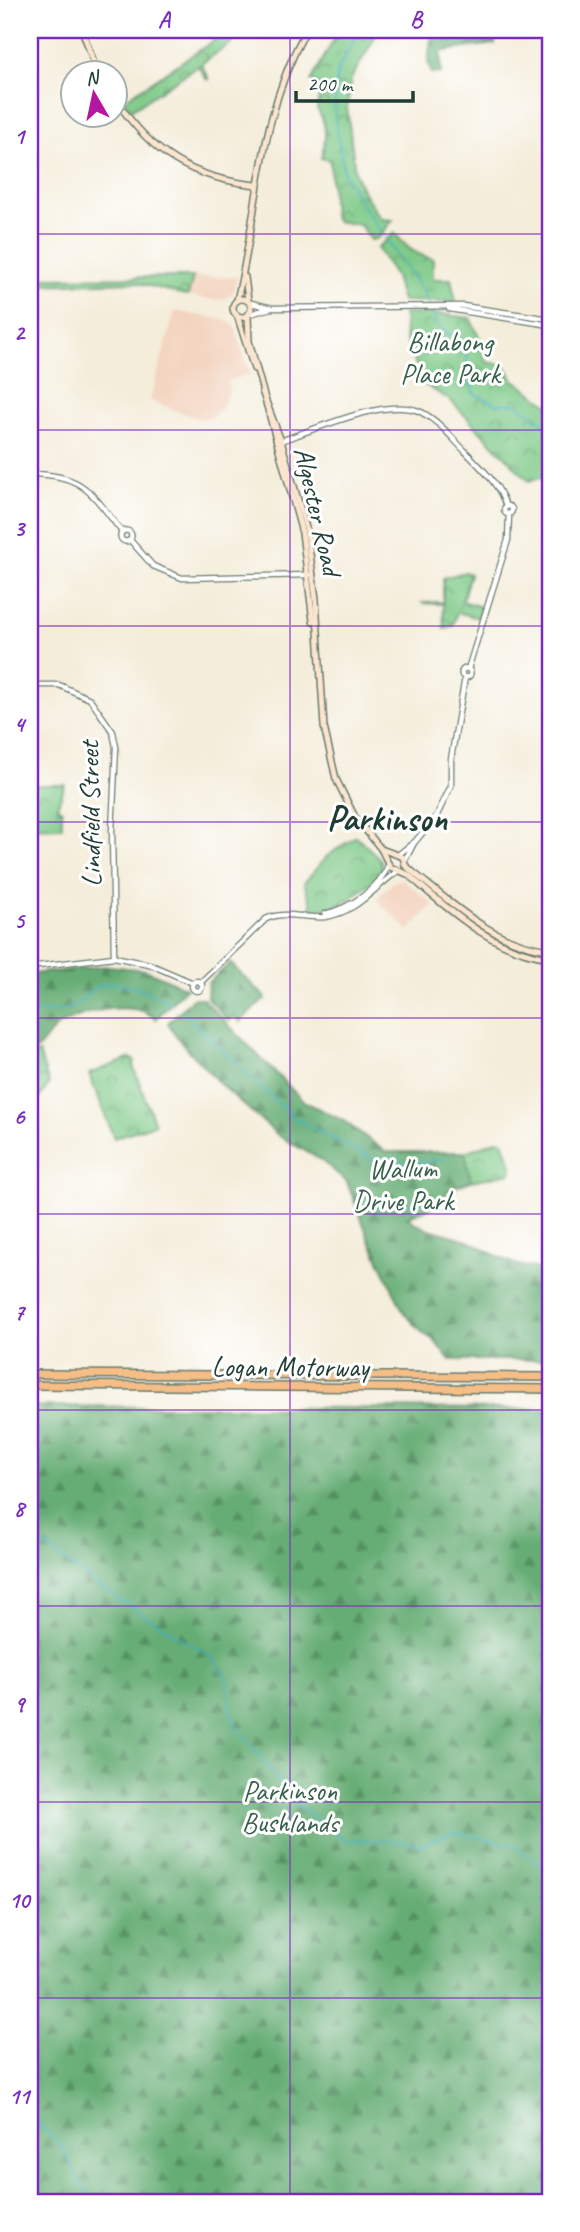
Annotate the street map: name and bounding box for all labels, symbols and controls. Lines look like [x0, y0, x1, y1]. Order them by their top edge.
text: A [158, 5, 172, 34]
text: B [410, 5, 424, 34]
north arrow [60, 60, 130, 130]
scale bar [296, 60, 414, 104]
text: N [84, 65, 102, 91]
text: 200 m [307, 71, 354, 97]
text: 1 [14, 122, 27, 151]
text: 2 [14, 318, 27, 347]
park label: Billabong Place Park [400, 324, 503, 391]
street label: Algester Road [286, 443, 351, 582]
text: 3 [14, 514, 27, 543]
text: 4 [14, 710, 27, 739]
street label: Lindfield Street [71, 738, 109, 887]
district label: Parkinson [327, 796, 448, 841]
text: 5 [14, 906, 26, 935]
text: 6 [14, 1102, 27, 1131]
park label: Wallum Drive Park [353, 1151, 456, 1218]
text: 7 [14, 1298, 27, 1327]
street label: Logan Motorway [212, 1349, 371, 1384]
text: 8 [14, 1494, 27, 1523]
text: 9 [14, 1690, 27, 1719]
park label: Parkinson Bushlands [242, 1773, 341, 1840]
text: 10 [9, 1886, 32, 1915]
text: 11 [9, 2082, 32, 2111]

